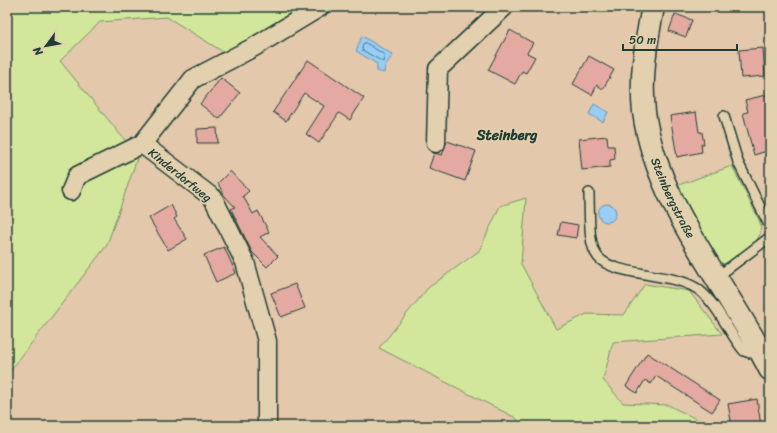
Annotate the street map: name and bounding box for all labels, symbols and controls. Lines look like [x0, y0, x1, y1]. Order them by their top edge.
north arrow [26, 26, 66, 66]
scale bar [623, 26, 737, 52]
text: 50 m [629, 29, 656, 51]
text: N [28, 42, 49, 60]
district label: Steinberg [476, 123, 538, 148]
street label: Kinderdorfweg [143, 142, 217, 208]
street label: Steinbergstraße [644, 154, 701, 243]

